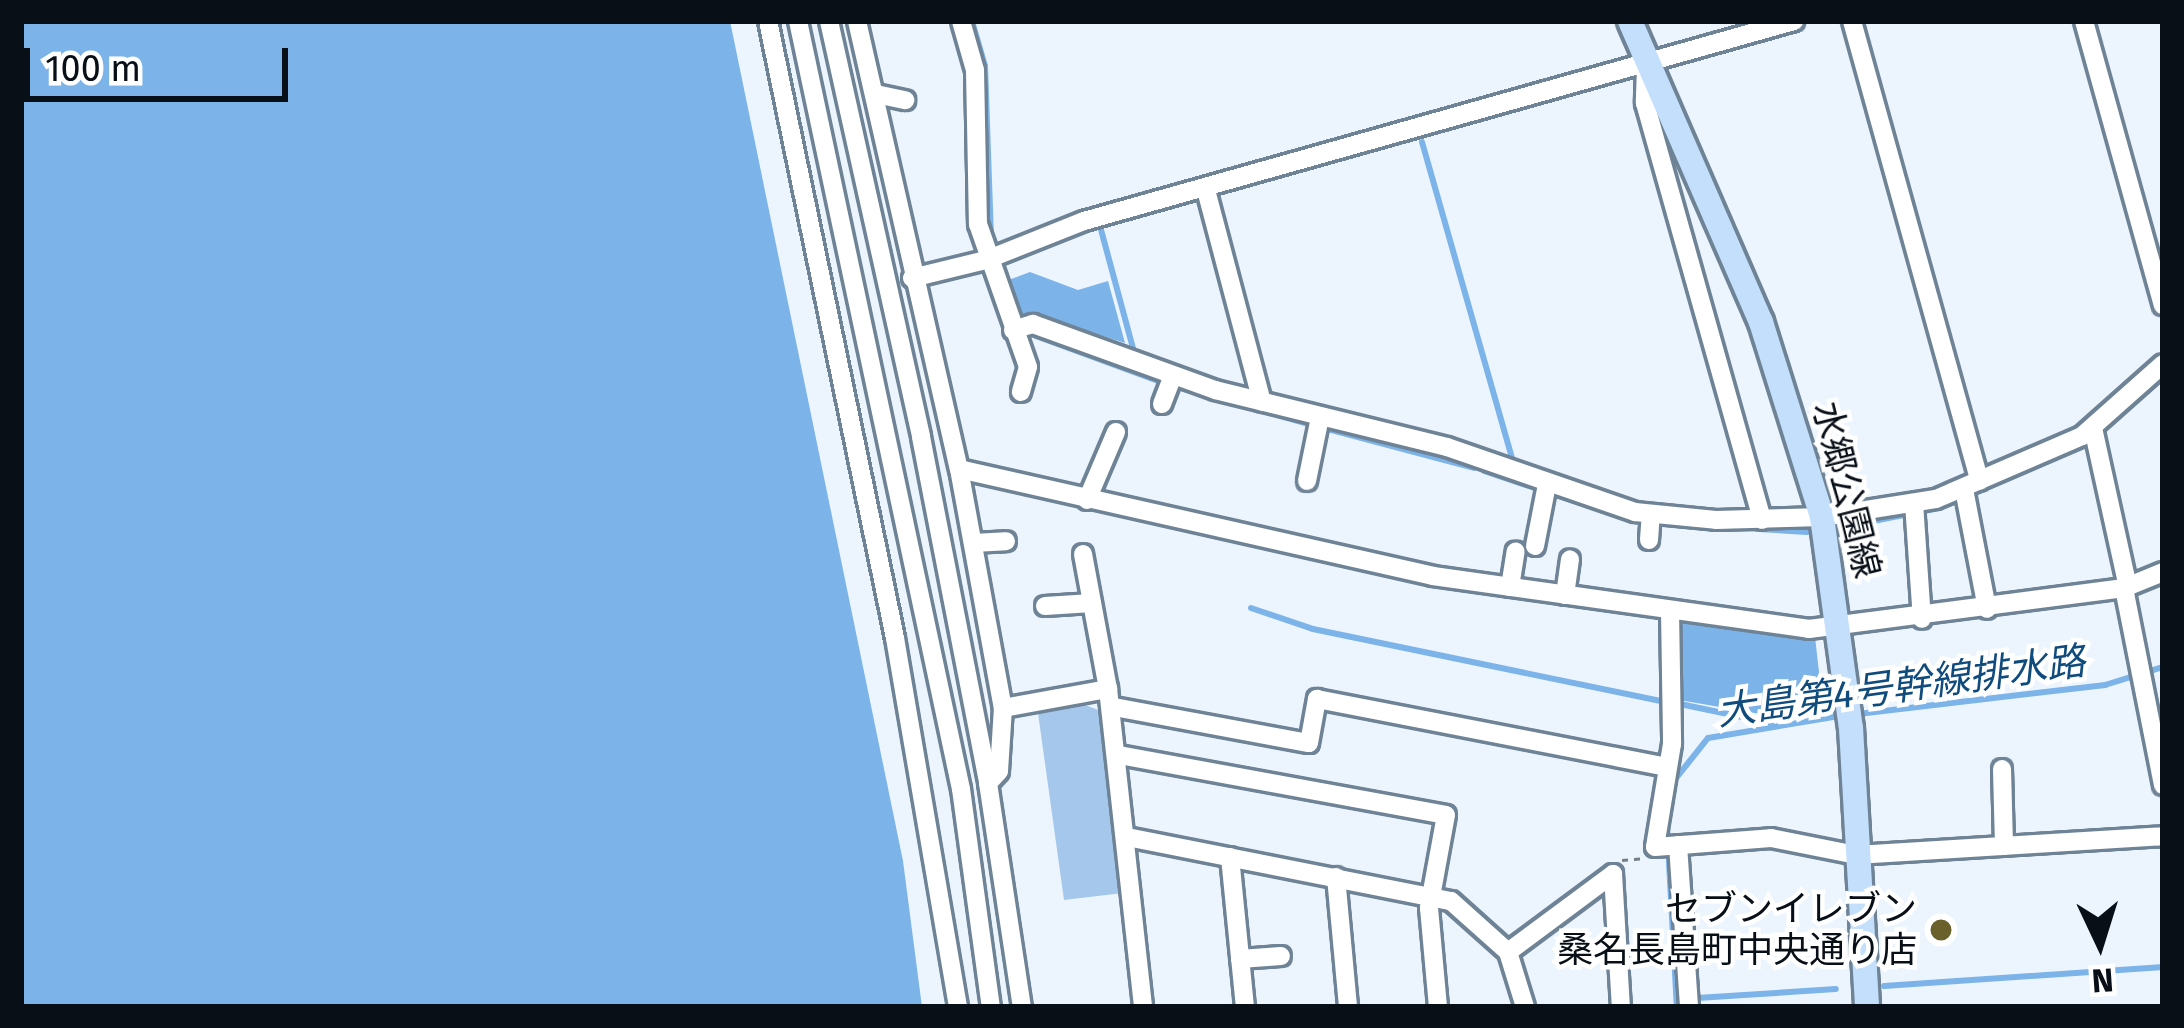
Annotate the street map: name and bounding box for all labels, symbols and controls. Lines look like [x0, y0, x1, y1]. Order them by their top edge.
scale bar [30, 24, 294, 98]
text: 100 m [45, 47, 141, 91]
street label: 水郷公園線 [1803, 397, 1889, 583]
water label: 大島第4号幹線排水路 [1714, 638, 2088, 736]
north arrow [2040, 884, 2160, 1004]
place label: セブンイレブン 桑名長島町中央通り店 [1557, 887, 1917, 972]
marker: セブンイレブン 桑名長島町中央通り店 [1928, 917, 1954, 943]
text: N [2090, 959, 2115, 1001]

